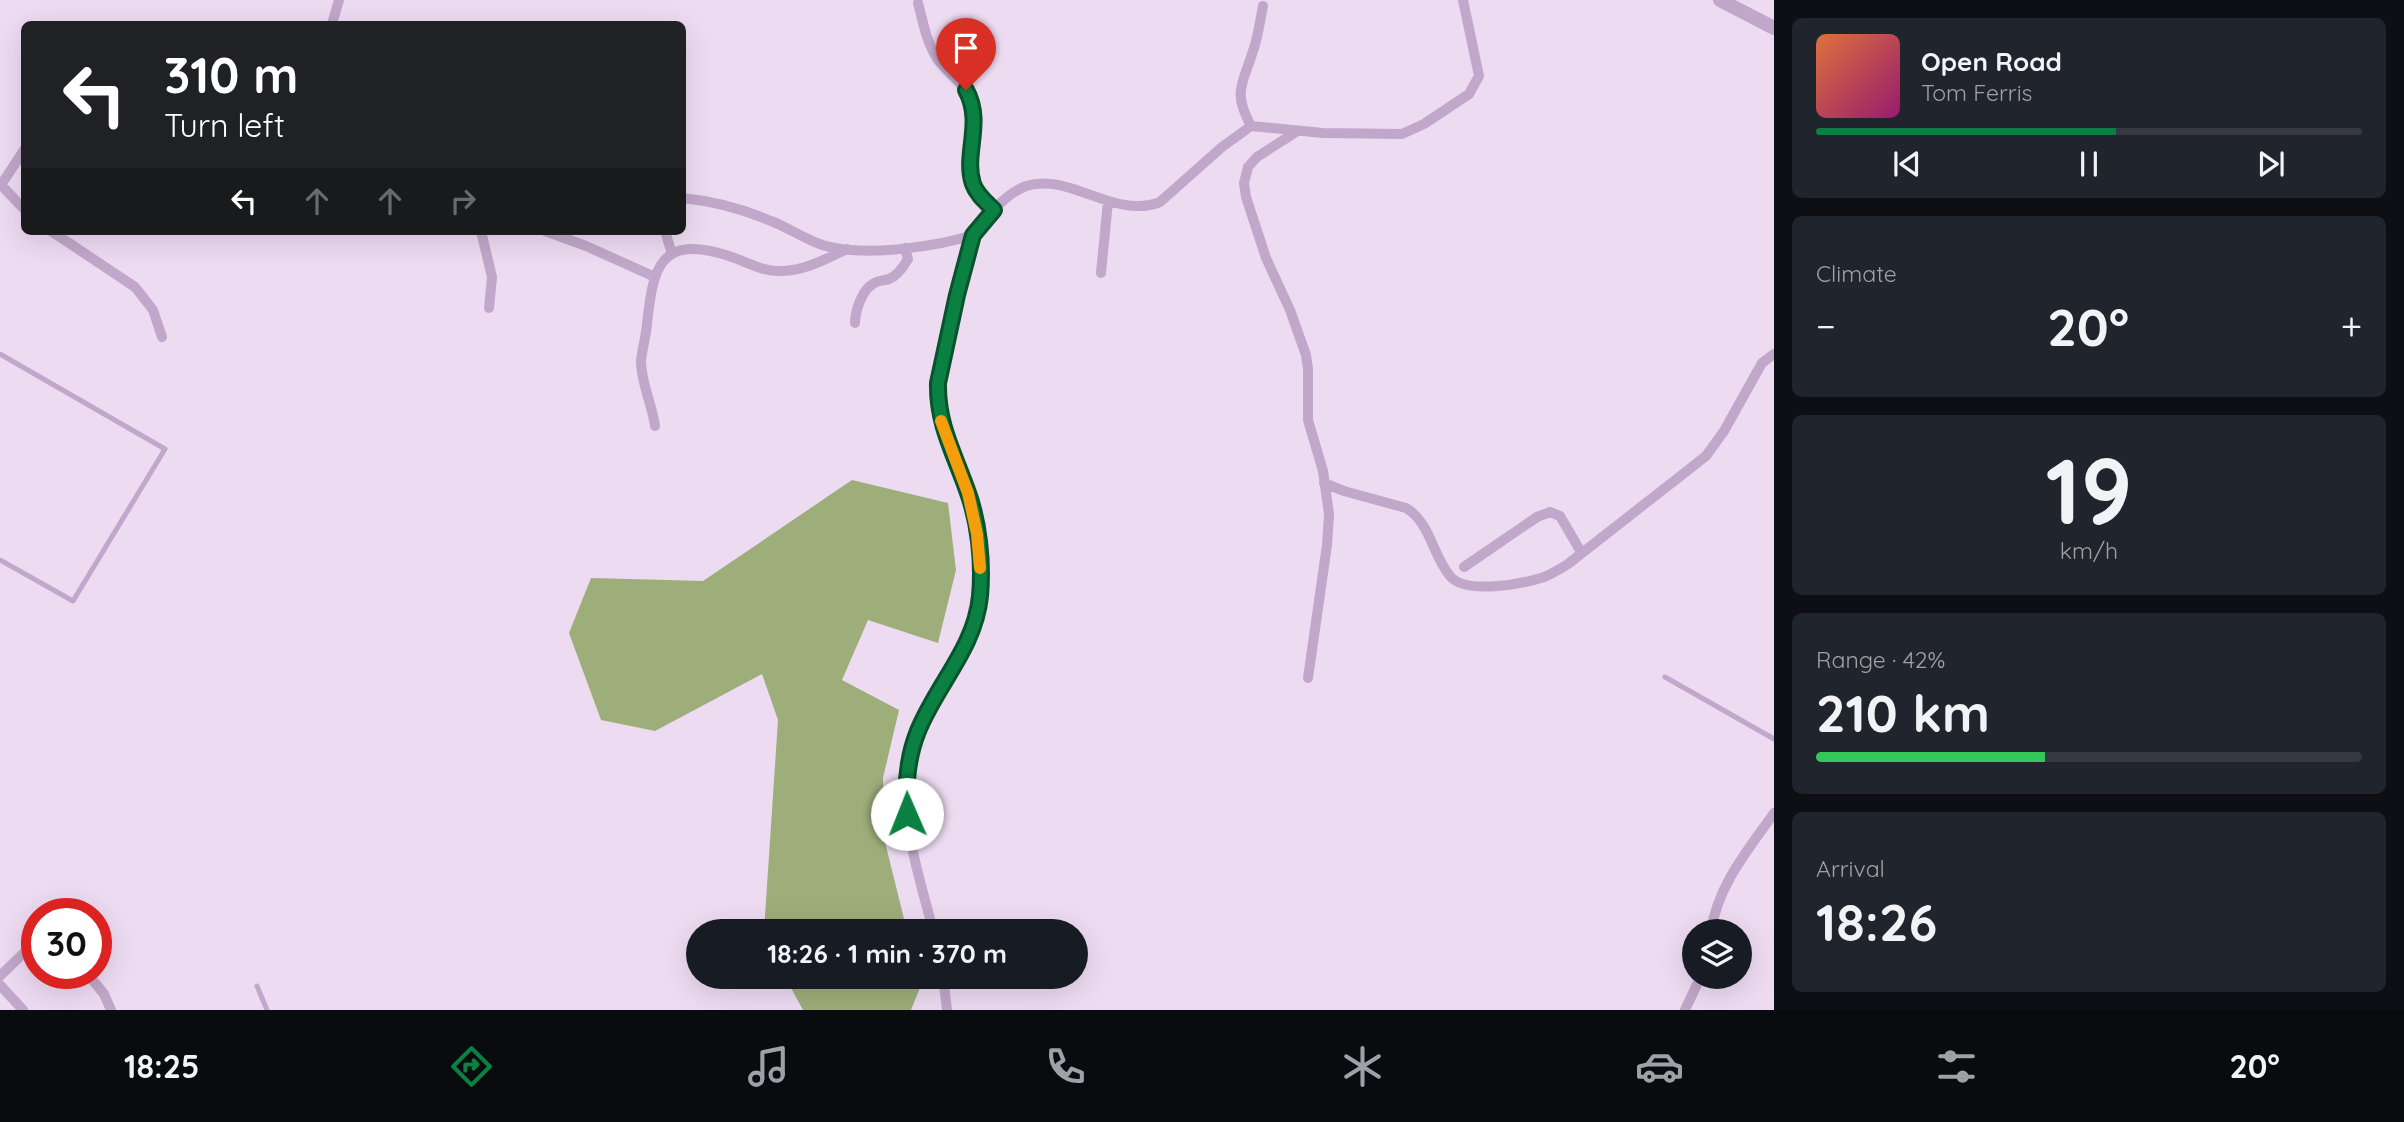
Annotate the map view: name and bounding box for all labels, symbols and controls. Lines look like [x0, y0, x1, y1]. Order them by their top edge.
pin [936, 18, 996, 90]
icon: arrive [947, 29, 985, 67]
text: 310 m [164, 44, 298, 105]
text: Open Road [1921, 45, 2062, 78]
icon: left [49, 49, 140, 140]
text: Tom Ferris [1921, 78, 2032, 107]
text: Turn left [164, 105, 285, 145]
icon: previous [1888, 145, 1926, 183]
icon: pause [2070, 145, 2108, 183]
icon: next [2252, 145, 2290, 183]
icon: left [225, 182, 263, 220]
icon: ahead [298, 182, 336, 220]
icon: ahead [371, 182, 409, 220]
icon: right [444, 182, 482, 220]
text: Climate [1816, 259, 1897, 288]
text: 20° [2047, 294, 2129, 359]
text: − [1816, 302, 1836, 350]
text: + [2341, 302, 2362, 350]
text: 19 [2045, 433, 2133, 547]
text: km/h [2060, 536, 2118, 565]
text: Range · 42% [1816, 645, 1945, 674]
text: 210 km [1816, 680, 1990, 745]
position arrow [870, 777, 944, 851]
text: Arrival [1816, 854, 1885, 883]
text: 18:26 [1816, 889, 1937, 954]
speed limit sign: 30 [21, 898, 112, 989]
map controls [1682, 919, 1752, 989]
button: layers [1682, 919, 1752, 989]
text: 18:26 · 1 min · 370 m [767, 937, 1007, 970]
icon: directions [447, 1042, 496, 1091]
icon: music [744, 1042, 793, 1091]
icon: phone [1041, 1042, 1090, 1091]
icon: climate [1338, 1042, 1387, 1091]
icon: car [1635, 1042, 1684, 1091]
icon: filters [1932, 1042, 1981, 1091]
text: 18:25 [124, 1046, 199, 1086]
text: 20° [2229, 1046, 2280, 1086]

